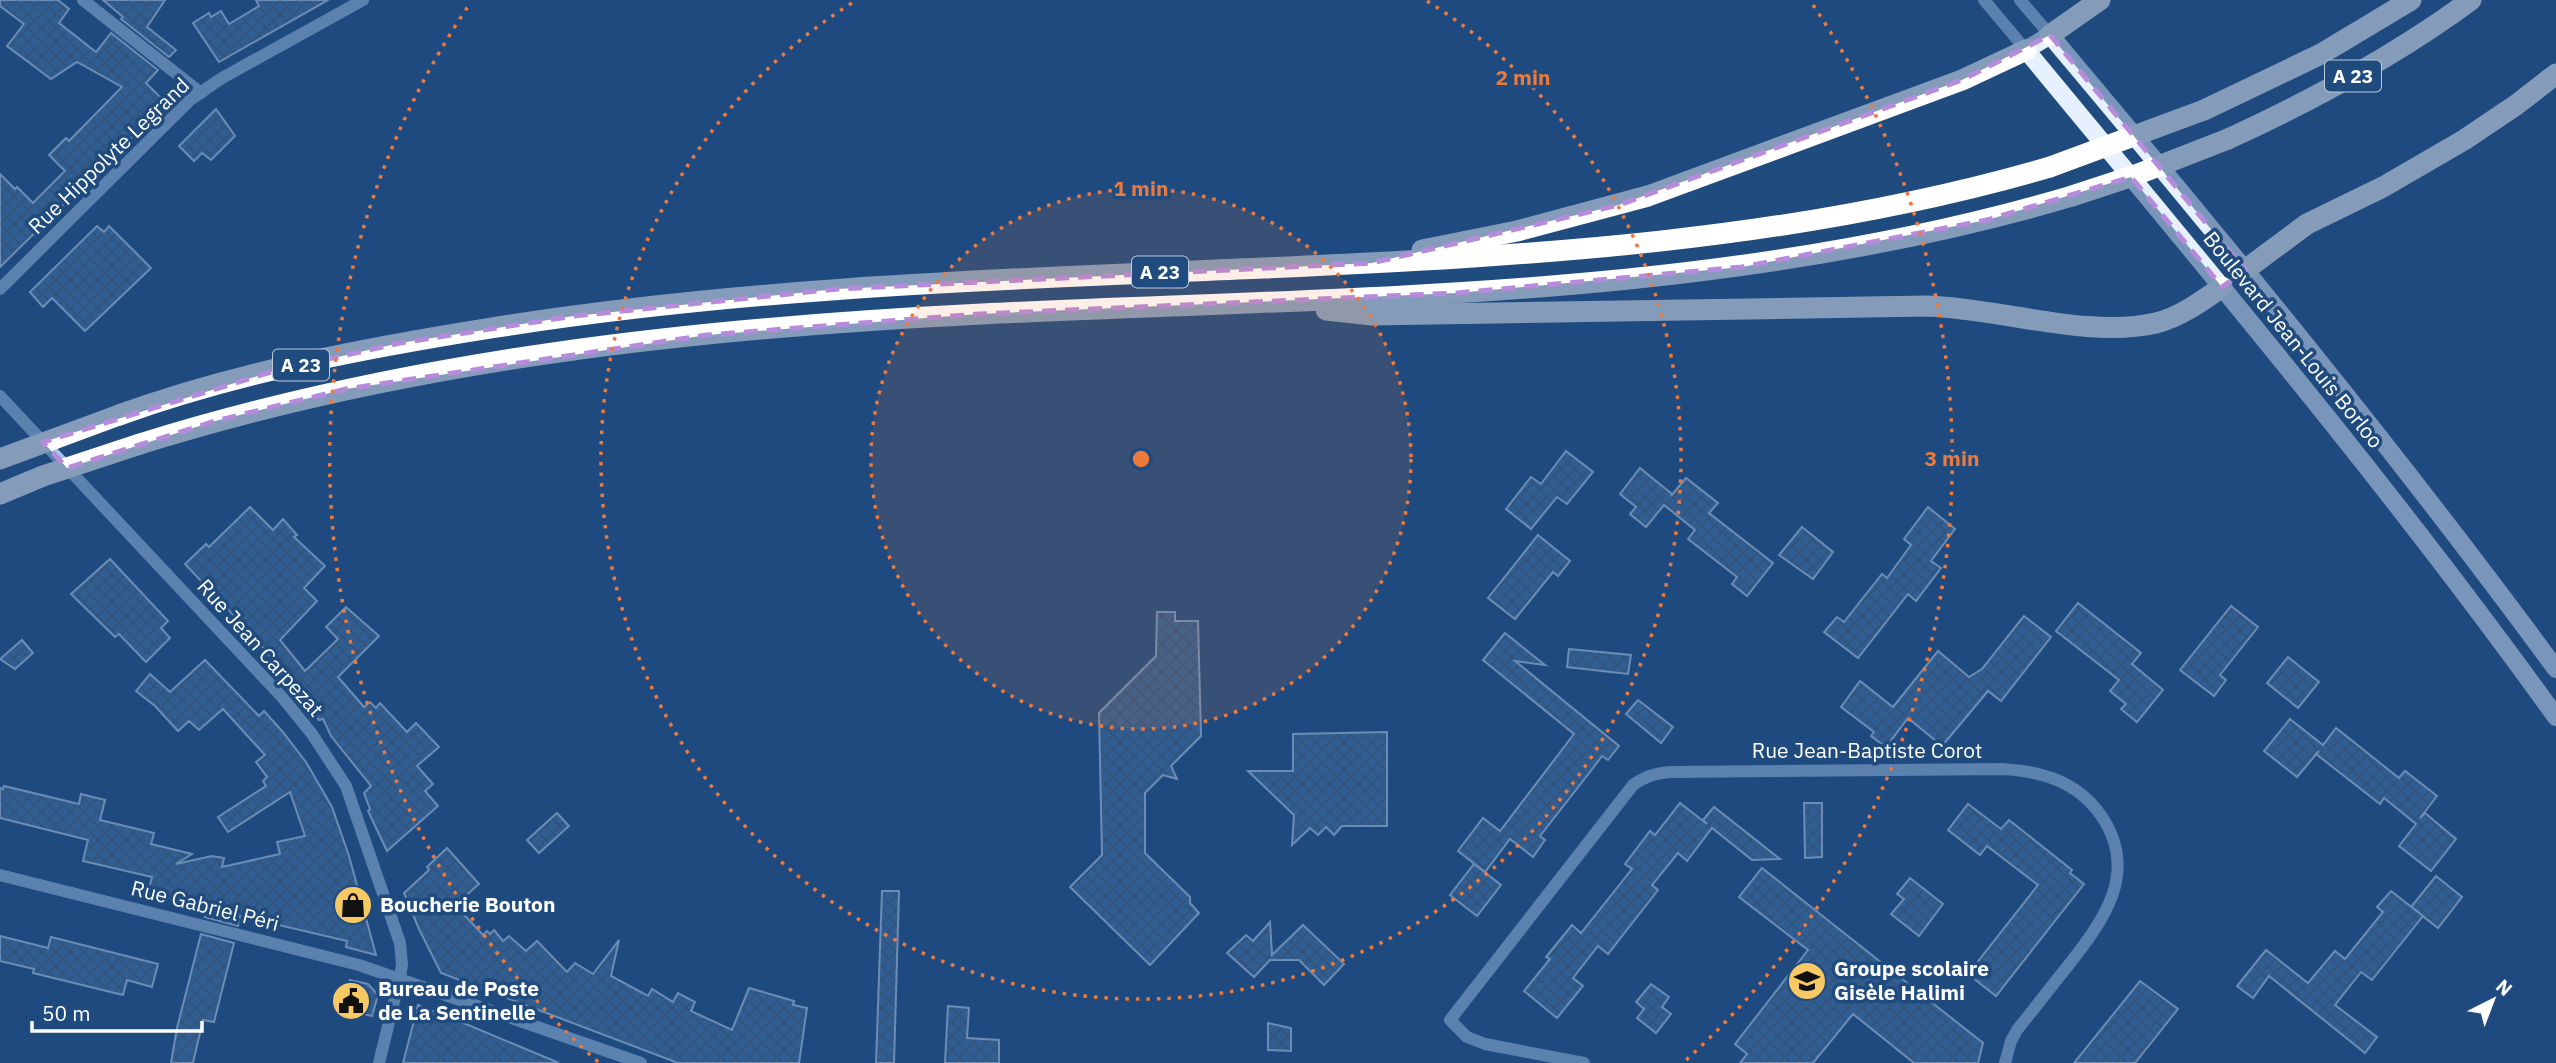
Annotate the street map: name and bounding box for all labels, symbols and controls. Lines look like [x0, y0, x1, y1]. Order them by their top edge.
road number: A 23 [2325, 60, 2381, 92]
text: 2 min [1496, 63, 1550, 91]
street label: Rue Hippolyte Legrand [22, 71, 195, 240]
text: 1 min [1114, 174, 1168, 202]
street label: Boulevard Jean-Louis Borloo [2198, 225, 2390, 454]
road number: A 23 [1132, 256, 1188, 288]
road number: A 23 [273, 350, 329, 380]
text: 3 min [1925, 444, 1979, 472]
centre of rings [1129, 447, 1153, 471]
street label: Rue Jean Carpezat [191, 573, 330, 722]
street label: Rue Jean-Baptiste Corot [1752, 736, 1982, 764]
street label: Rue Gabriel Péri [128, 873, 282, 937]
shop icon: Boucherie Bouton [332, 884, 374, 926]
place label: Boucherie Bouton [380, 890, 555, 918]
place label: Groupe scolaire Gisèle Halimi [1834, 954, 1989, 1006]
school or university icon: Groupe scolaire Gisèle Halimi [1786, 960, 1828, 1002]
north arrow [2458, 965, 2528, 1035]
place label: Bureau de Poste de La Sentinelle [378, 974, 539, 1026]
text: N [2491, 974, 2518, 1001]
public building icon: Bureau de Poste de La Sentinelle [330, 980, 372, 1022]
scale bar [32, 990, 201, 1034]
text: 50 m [42, 999, 91, 1027]

